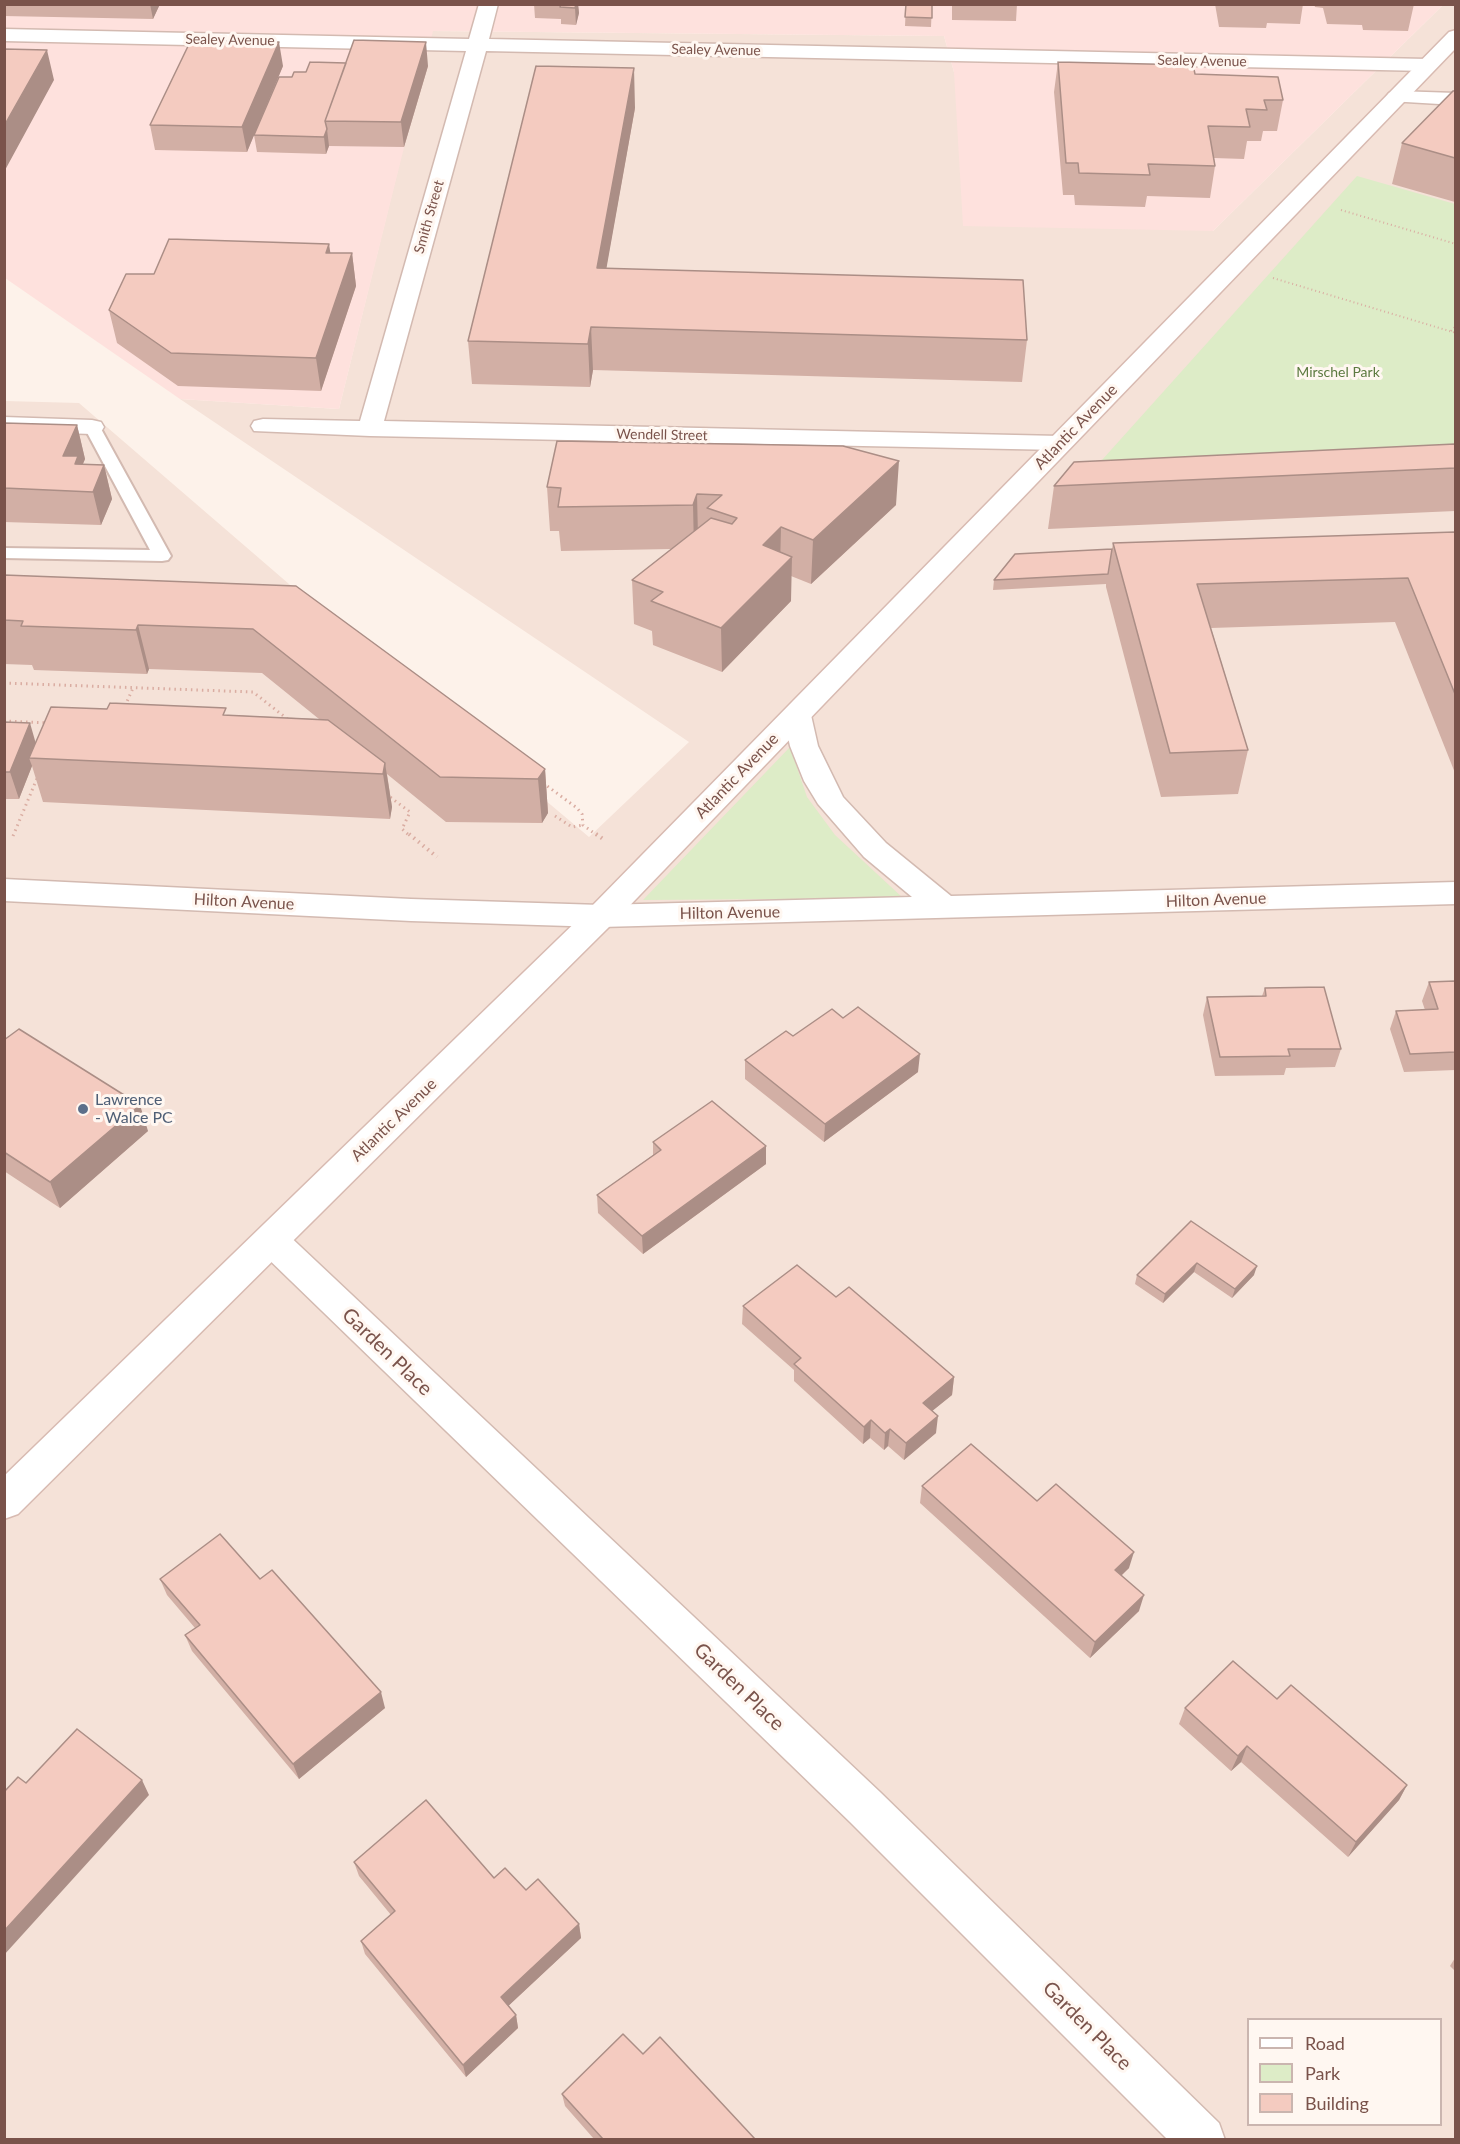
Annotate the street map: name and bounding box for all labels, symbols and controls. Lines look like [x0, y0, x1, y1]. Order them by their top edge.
street label: Sealey Avenue [185, 31, 275, 49]
street label: Sealey Avenue [671, 41, 761, 59]
street label: Sealey Avenue [1157, 52, 1247, 70]
street label: Smith Street [411, 178, 447, 256]
park label: Mirschel Park [1296, 364, 1380, 380]
street label: Atlantic Avenue [1030, 380, 1122, 474]
street label: Wendell Street [616, 426, 708, 444]
street label: Atlantic Avenue [691, 729, 783, 823]
street label: Hilton Avenue [1165, 889, 1267, 911]
street label: Hilton Avenue [193, 890, 295, 914]
street label: Hilton Avenue [680, 903, 780, 923]
street label: Atlantic Avenue [347, 1074, 441, 1166]
place label: Lawrence - Walce PC [95, 1090, 173, 1128]
marker: Lawrence - Walce PC [76, 1102, 90, 1116]
street label: Garden Place [337, 1303, 437, 1401]
street label: Garden Place [689, 1638, 789, 1736]
street label: Garden Place [1038, 1977, 1136, 2075]
legend [1247, 2018, 1442, 2126]
text: Road [1305, 2032, 1345, 2054]
text: Park [1305, 2062, 1340, 2084]
text: Building [1305, 2092, 1369, 2114]

